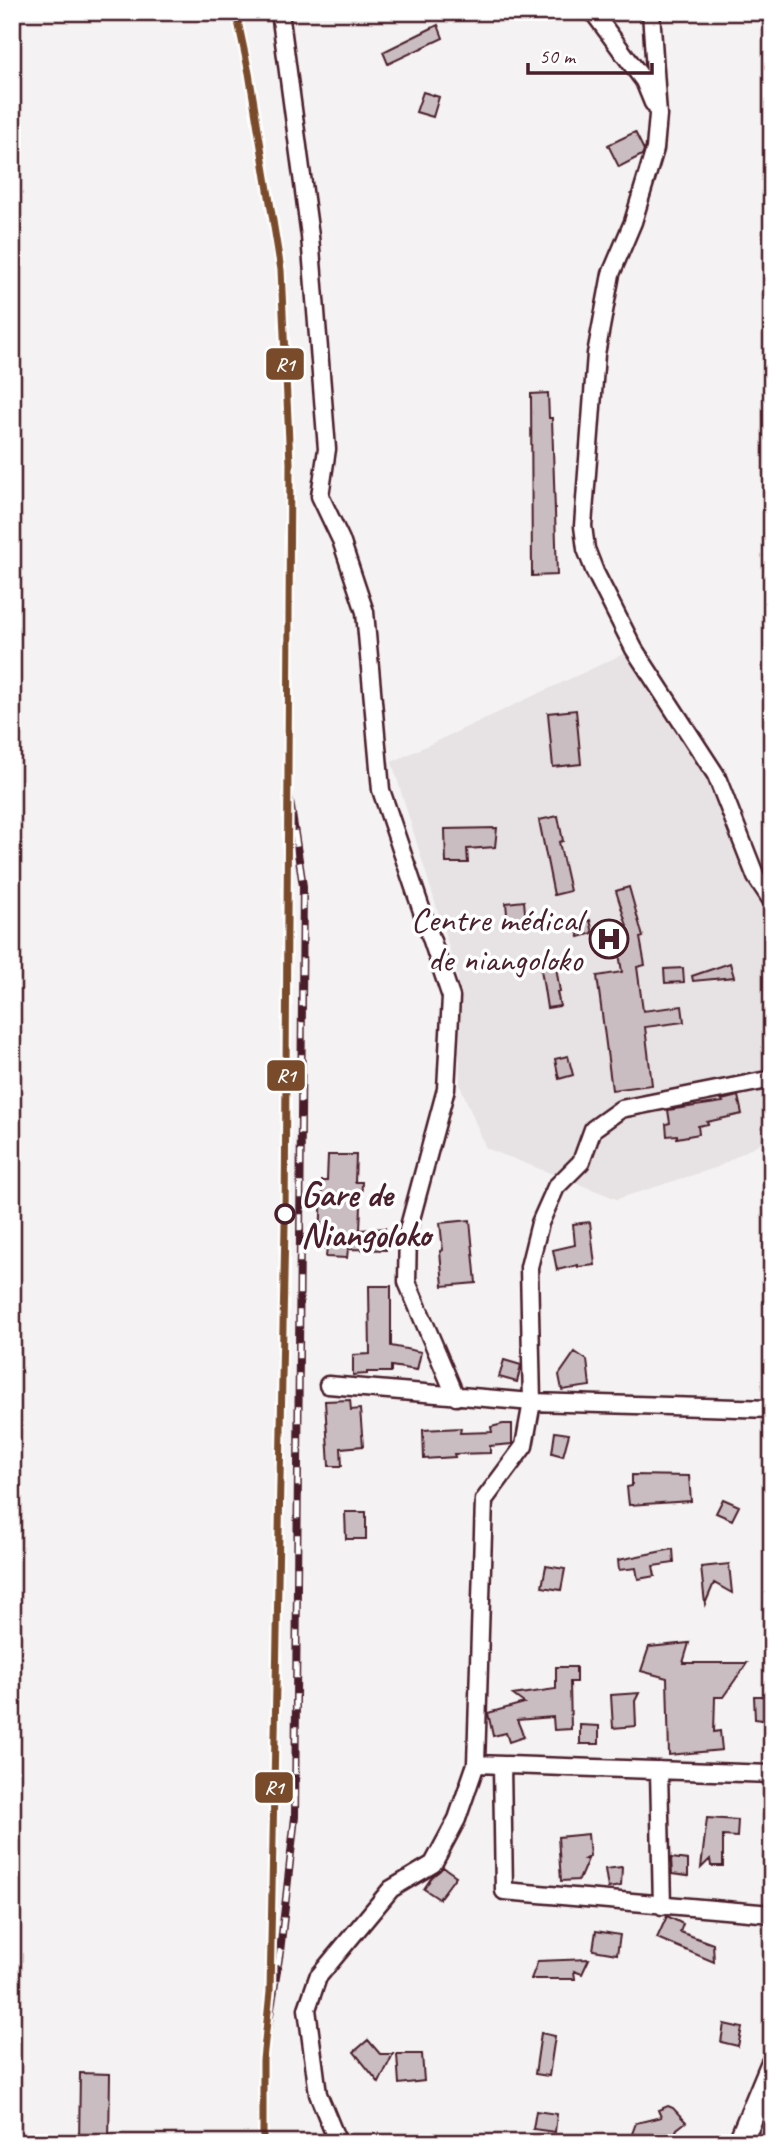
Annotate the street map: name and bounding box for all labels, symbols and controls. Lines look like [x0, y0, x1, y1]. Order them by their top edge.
scale bar [528, 32, 653, 76]
text: 50 m [539, 43, 577, 69]
line badge: R1 [265, 347, 305, 381]
text: R1 [276, 353, 297, 377]
place label: Centre médical de niangoloko [411, 897, 588, 982]
hospital icon: Centre médical de niangoloko [588, 918, 630, 960]
line badge: R1 [266, 1059, 306, 1092]
text: R1 [277, 1064, 298, 1088]
place label: Gare de Niangoloko [301, 1172, 434, 1257]
marker: Gare de Niangoloko [275, 1204, 295, 1224]
line badge: R1 [254, 1771, 294, 1804]
text: R1 [265, 1776, 286, 1800]

